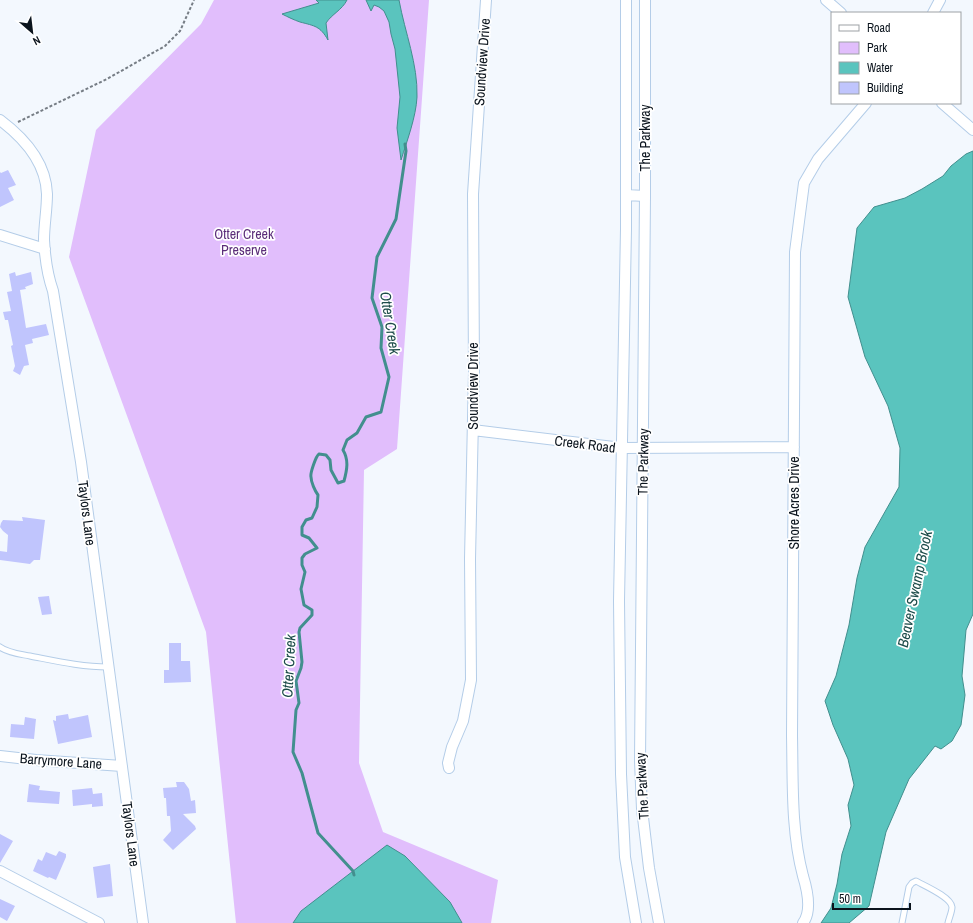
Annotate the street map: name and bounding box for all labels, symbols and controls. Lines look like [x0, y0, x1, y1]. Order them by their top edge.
north arrow [12, 12, 52, 52]
legend [831, 12, 961, 104]
street label: Soundview Drive [470, 18, 494, 106]
text: Road [867, 20, 891, 36]
text: N [31, 33, 43, 49]
text: Park [867, 40, 887, 56]
text: Water [867, 60, 894, 76]
text: Building [867, 80, 904, 96]
street label: The Parkway [636, 104, 654, 172]
park label: Otter Creek Preserve [214, 225, 274, 259]
water label: Otter Creek [375, 290, 406, 357]
street label: Soundview Drive [464, 342, 482, 430]
street label: The Parkway [633, 428, 653, 496]
street label: Creek Road [554, 431, 616, 457]
street label: Shore Acres Drive [785, 456, 803, 550]
street label: Taylors Lane [74, 479, 100, 547]
water label: Beaver Swamp Brook [892, 528, 937, 649]
water label: Otter Creek [276, 633, 301, 698]
street label: Barrymore Lane [19, 749, 103, 773]
street label: The Parkway [631, 752, 653, 820]
street label: Taylors Lane [118, 800, 144, 868]
scale bar [833, 885, 910, 911]
text: 50 m [839, 891, 861, 907]

